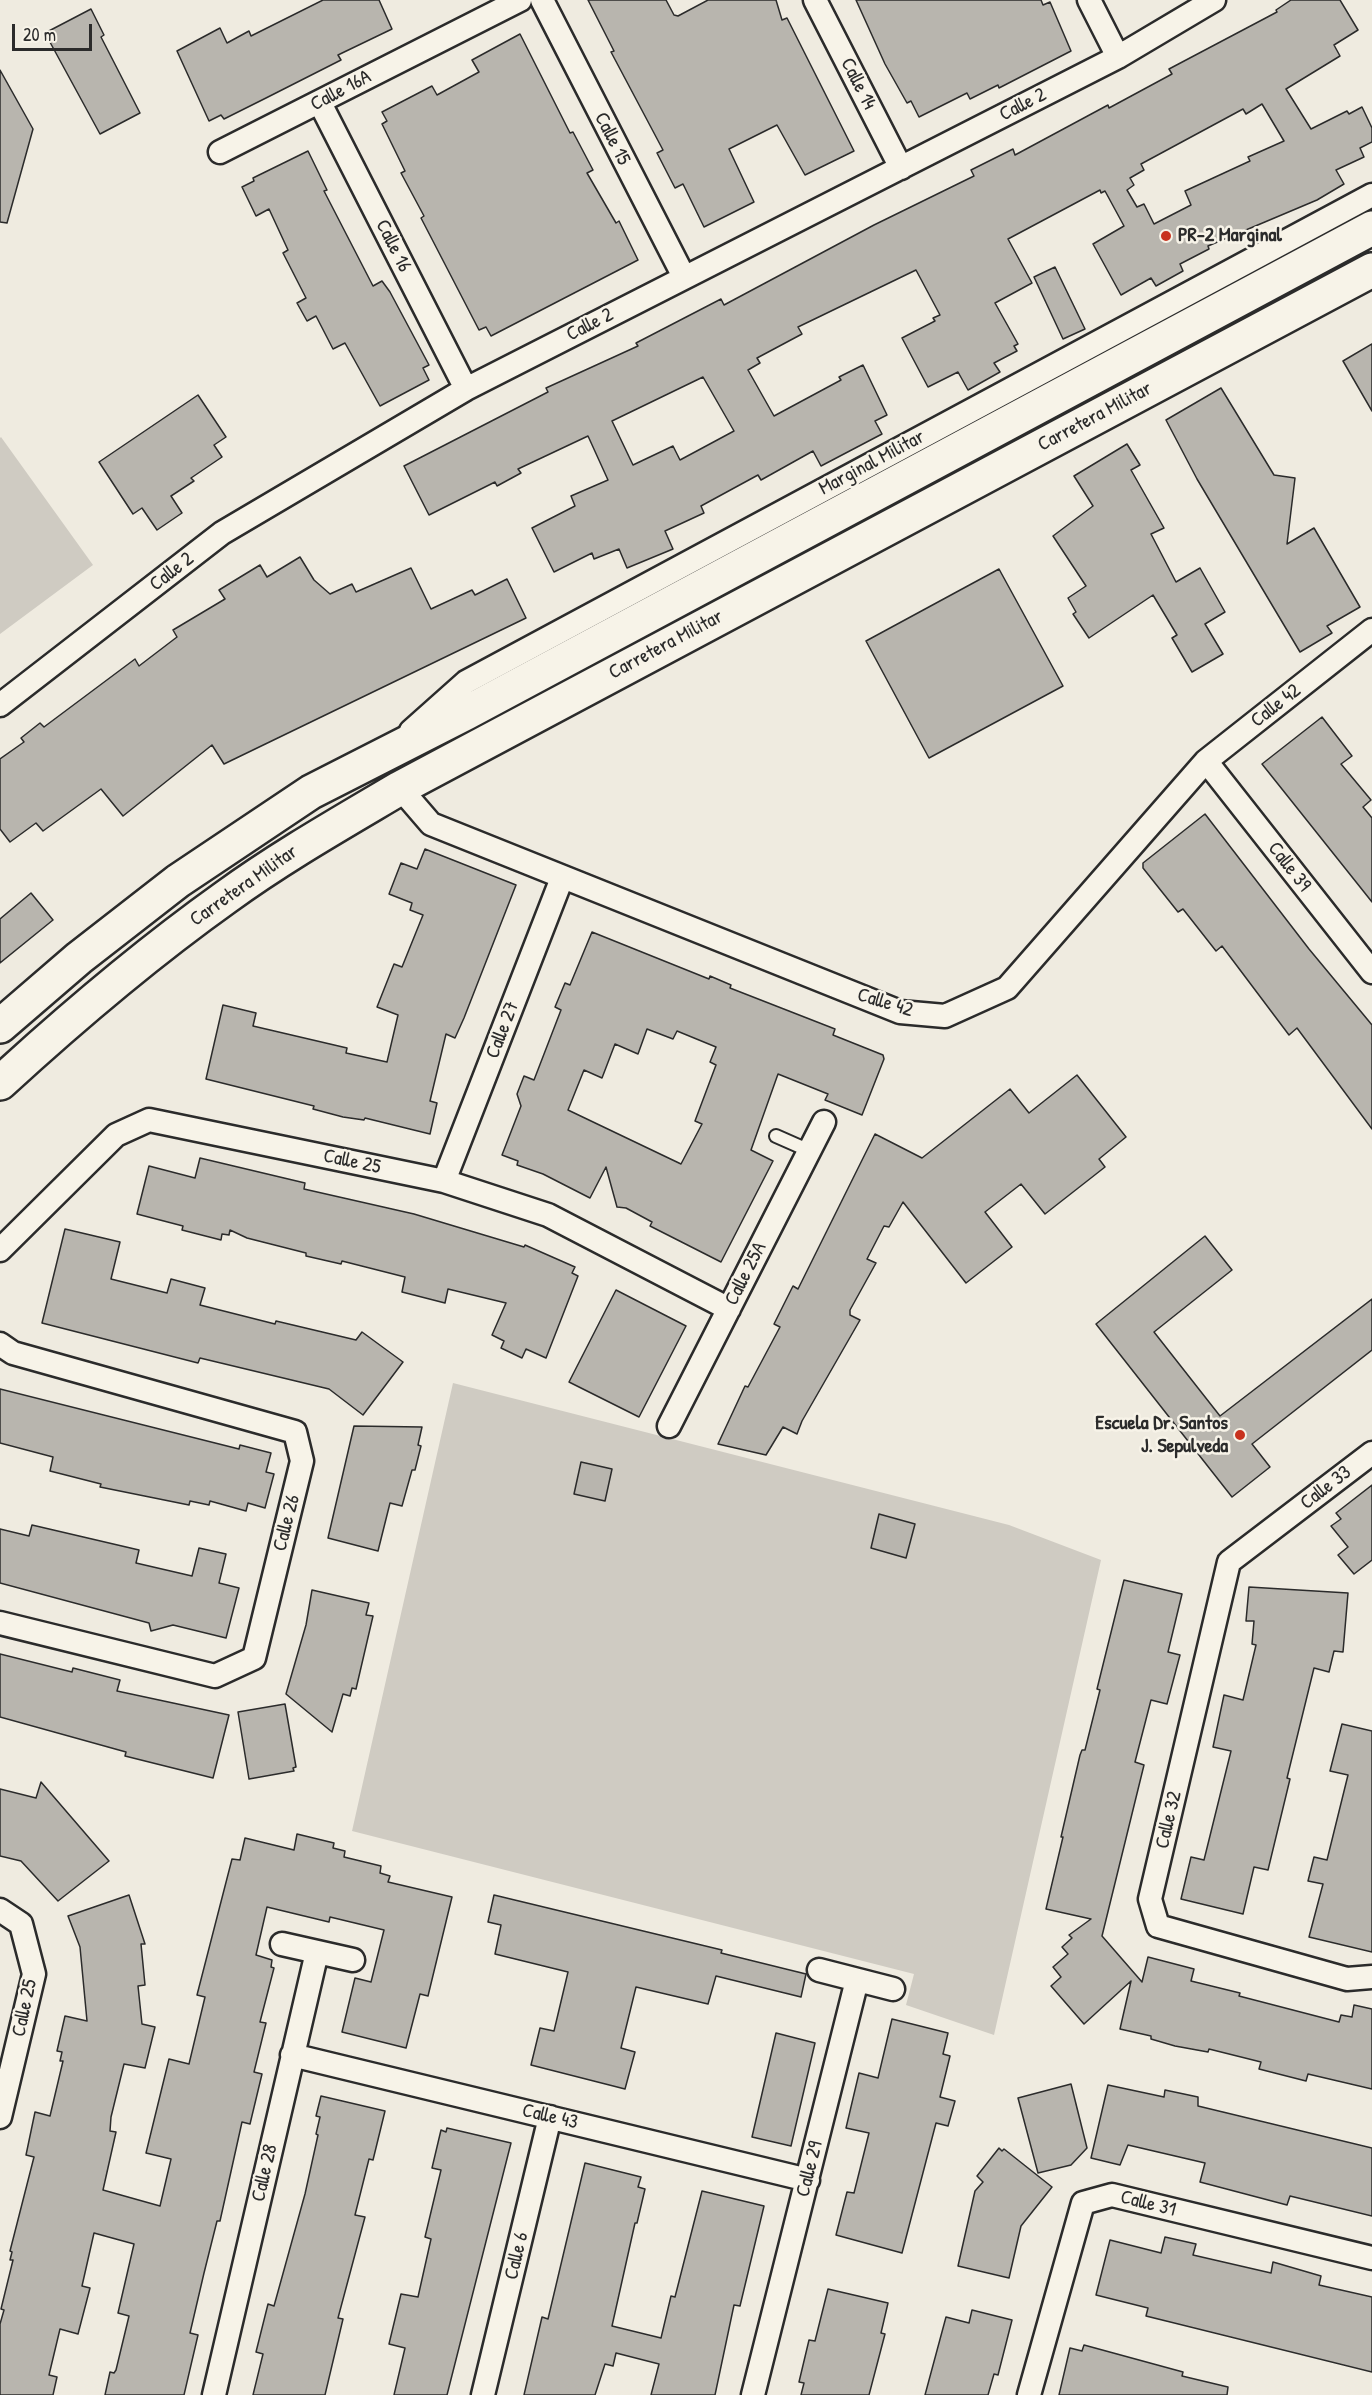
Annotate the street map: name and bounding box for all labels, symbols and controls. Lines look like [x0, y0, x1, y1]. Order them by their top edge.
scale bar [15, 12, 94, 50]
text: 20 m [23, 22, 56, 47]
street label: Calle 14 [835, 54, 881, 114]
street label: Calle 16A [307, 65, 375, 117]
street label: Calle 2 [996, 83, 1050, 127]
street label: Calle 15 [589, 109, 635, 169]
street label: Calle 16 [370, 216, 416, 276]
place label: PR-2 Marginal [1178, 224, 1282, 248]
marker: PR-2 Marginal [1159, 229, 1173, 243]
street label: Calle 2 [563, 303, 617, 347]
street label: Carretera Militar [1034, 377, 1156, 457]
street label: Marginal Militar [815, 425, 929, 501]
street label: Calle 2 [145, 547, 199, 597]
street label: Carretera Militar [605, 605, 727, 685]
street label: Calle 42 [1246, 679, 1306, 733]
street label: Calle 39 [1262, 837, 1316, 897]
street label: Carretera Militar [186, 840, 302, 932]
street label: Calle 42 [854, 983, 916, 1023]
street label: Calle 27 [481, 998, 525, 1062]
street label: Calle 25 [321, 1144, 383, 1180]
street label: Calle 25A [720, 1238, 772, 1310]
place label: Escuela Dr. Santos J. Sepulveda [1095, 1412, 1228, 1459]
marker: Escuela Dr. Santos J. Sepulveda [1233, 1428, 1247, 1442]
street label: Calle 33 [1296, 1461, 1356, 1515]
street label: Calle 26 [268, 1492, 306, 1554]
street label: Calle 32 [1151, 1789, 1187, 1851]
street label: Calle 25 [7, 1977, 43, 2039]
street label: Calle 43 [520, 2099, 580, 2135]
street label: Calle 29 [792, 2139, 828, 2199]
street label: Calle 28 [247, 2142, 283, 2204]
street label: Calle 31 [1118, 2186, 1178, 2222]
street label: Calle 6 [500, 2230, 534, 2282]

